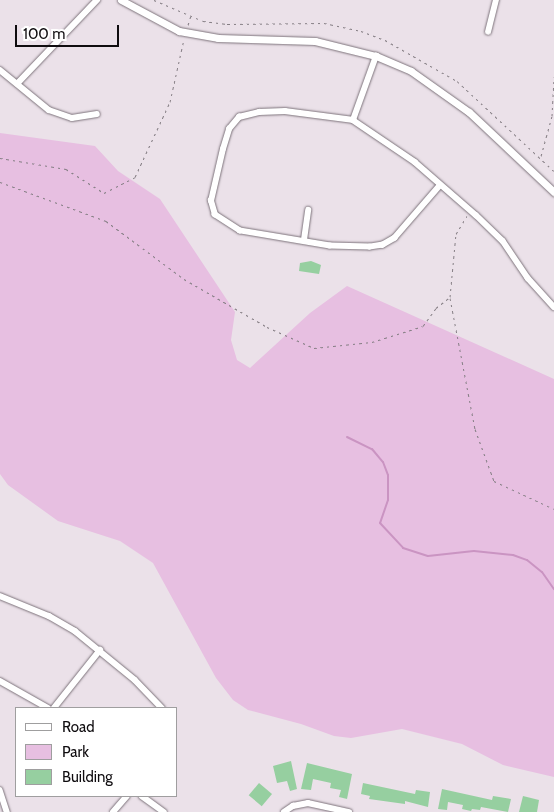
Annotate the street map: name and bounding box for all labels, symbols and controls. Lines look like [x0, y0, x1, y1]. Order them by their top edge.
scale bar [18, 15, 121, 47]
text: 100 m [23, 25, 65, 43]
legend [15, 707, 178, 797]
text: Road [62, 718, 95, 736]
text: Park [62, 743, 89, 761]
text: Building [62, 768, 113, 786]

